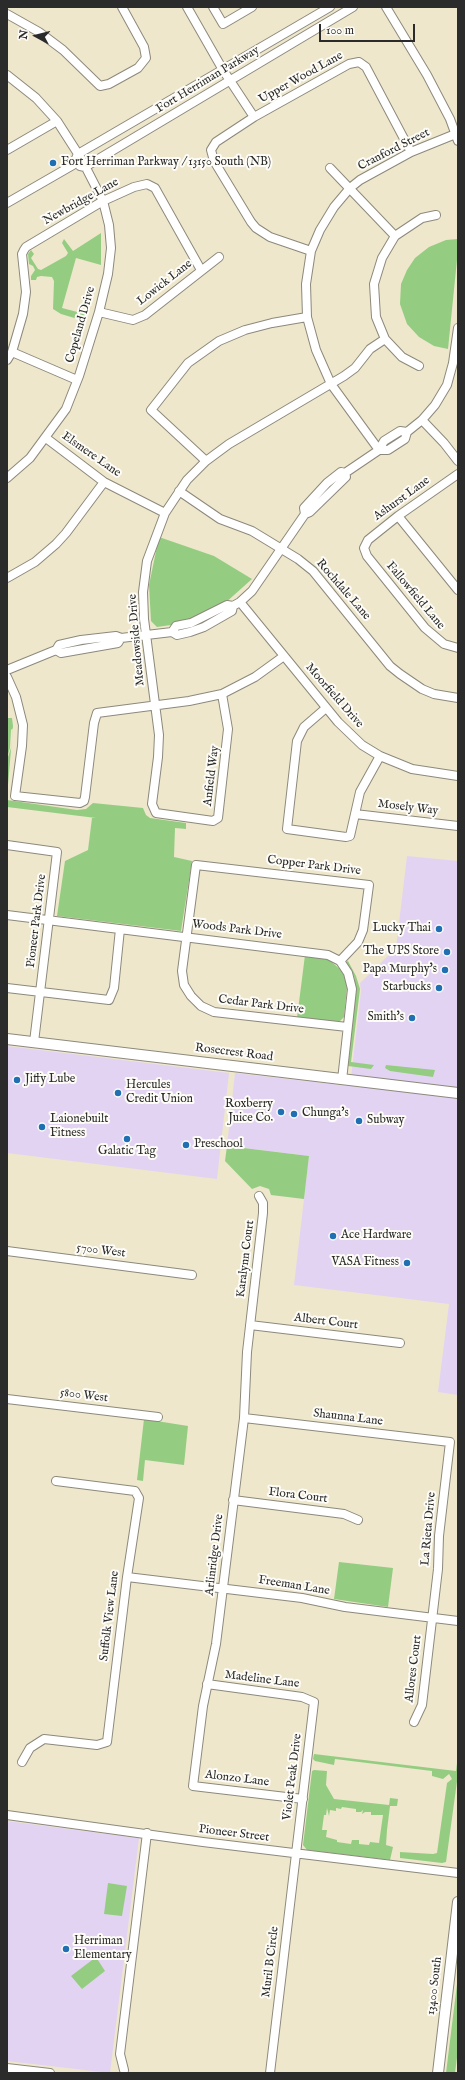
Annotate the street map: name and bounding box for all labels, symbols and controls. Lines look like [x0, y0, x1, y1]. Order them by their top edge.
north arrow [16, 16, 56, 56]
scale bar [321, 16, 417, 42]
text: 100 m [326, 23, 354, 38]
text: N [17, 29, 32, 40]
street label: Fort Herriman Parkway [154, 43, 262, 117]
street label: Upper Wood Lane [256, 49, 346, 107]
street label: Cranford Street [356, 126, 432, 174]
place label: Fort Herriman Parkway / 13150 South (NB) [61, 156, 271, 170]
marker: Fort Herriman Parkway / 13150 South (NB) [48, 158, 58, 168]
street label: Newbridge Lane [41, 175, 121, 229]
street label: Lowick Lane [135, 257, 195, 309]
street label: Copeland Drive [63, 285, 99, 365]
street label: Elsmere Lane [59, 429, 123, 481]
street label: Ashurst Lane [371, 474, 433, 524]
street label: Rochdale Lane [313, 557, 373, 623]
street label: Fallowfield Lane [383, 559, 447, 633]
street label: Meadowside Drive [126, 593, 148, 687]
street label: Moorfield Drive [302, 661, 366, 731]
street label: Anfield Way [201, 745, 223, 807]
street label: Mosely Way [377, 797, 439, 819]
street label: Copper Park Drive [266, 853, 362, 879]
street label: Pioneer Park Drive [24, 873, 50, 969]
street label: Woods Park Drive [191, 917, 283, 943]
place label: Lucky Thai [373, 922, 431, 936]
marker: Lucky Thai [434, 924, 444, 934]
place label: The UPS Store [363, 945, 439, 959]
marker: The UPS Store [442, 947, 452, 957]
place label: Papa Murphy's [363, 963, 437, 977]
marker: Papa Murphy's [440, 965, 450, 975]
place label: Starbucks [383, 981, 431, 995]
marker: Starbucks [434, 983, 444, 993]
street label: Cedar Park Drive [217, 993, 305, 1017]
place label: Smith's [367, 1011, 404, 1025]
marker: Smith's [407, 1013, 417, 1023]
street label: Rosecrest Road [194, 1041, 274, 1065]
place label: Jiffy Lube [25, 1073, 75, 1087]
marker: Jiffy Lube [12, 1075, 22, 1085]
place label: Hercules Credit Union [126, 1079, 193, 1107]
marker: Hercules Credit Union [113, 1088, 123, 1098]
place label: Roxberry Juice Co. [225, 1098, 273, 1126]
marker: Roxberry Juice Co. [276, 1107, 286, 1117]
place label: Chunga's [302, 1107, 349, 1121]
marker: Chunga's [289, 1109, 299, 1119]
place label: Laionebuilt Fitness [50, 1113, 108, 1141]
place label: Subway [367, 1114, 404, 1128]
marker: Subway [354, 1116, 364, 1126]
marker: Laionebuilt Fitness [37, 1122, 47, 1132]
marker: Galatic Tag [122, 1134, 132, 1144]
place label: Preschool [194, 1138, 243, 1152]
marker: Preschool [181, 1140, 191, 1150]
place label: Galatic Tag [98, 1145, 156, 1159]
street label: Karalynn Court [234, 1220, 258, 1298]
place label: Ace Hardware [341, 1229, 412, 1243]
marker: Ace Hardware [328, 1231, 338, 1241]
street label: 5700 West [76, 1241, 126, 1261]
place label: VASA Fitness [331, 1256, 399, 1270]
marker: VASA Fitness [402, 1258, 412, 1268]
street label: Albert Court [293, 1311, 359, 1333]
street label: 5800 West [59, 1386, 109, 1406]
street label: Shaunna Lane [312, 1407, 384, 1429]
street label: Flora Court [268, 1485, 328, 1507]
street label: La Rieta Drive [419, 1492, 439, 1566]
street label: Arlinridge Drive [203, 1513, 227, 1597]
street label: Suffolk View Lane [97, 1570, 123, 1662]
street label: Freeman Lane [257, 1573, 331, 1599]
street label: Allores Court [403, 1635, 425, 1703]
street label: Madeline Lane [224, 1668, 300, 1692]
street label: Violet Peak Drive [281, 1733, 305, 1821]
street label: Alonzo Lane [204, 1768, 270, 1790]
street label: Pioneer Street [198, 1823, 270, 1845]
street label: Muril B Circle [259, 1926, 283, 1998]
place label: Herriman Elementary [74, 1935, 132, 1963]
marker: Herriman Elementary [61, 1944, 71, 1954]
street label: 13400 South [424, 1956, 446, 2016]

